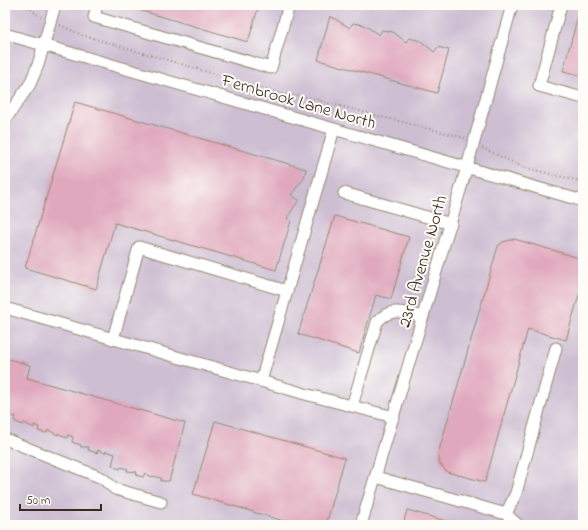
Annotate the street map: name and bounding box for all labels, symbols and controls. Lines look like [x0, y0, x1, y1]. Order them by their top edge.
street label: Fernbrook Lane North [217, 68, 379, 137]
street label: 23rd Avenue North [393, 192, 455, 331]
scale bar [20, 486, 101, 512]
text: 50 m [26, 492, 50, 510]

